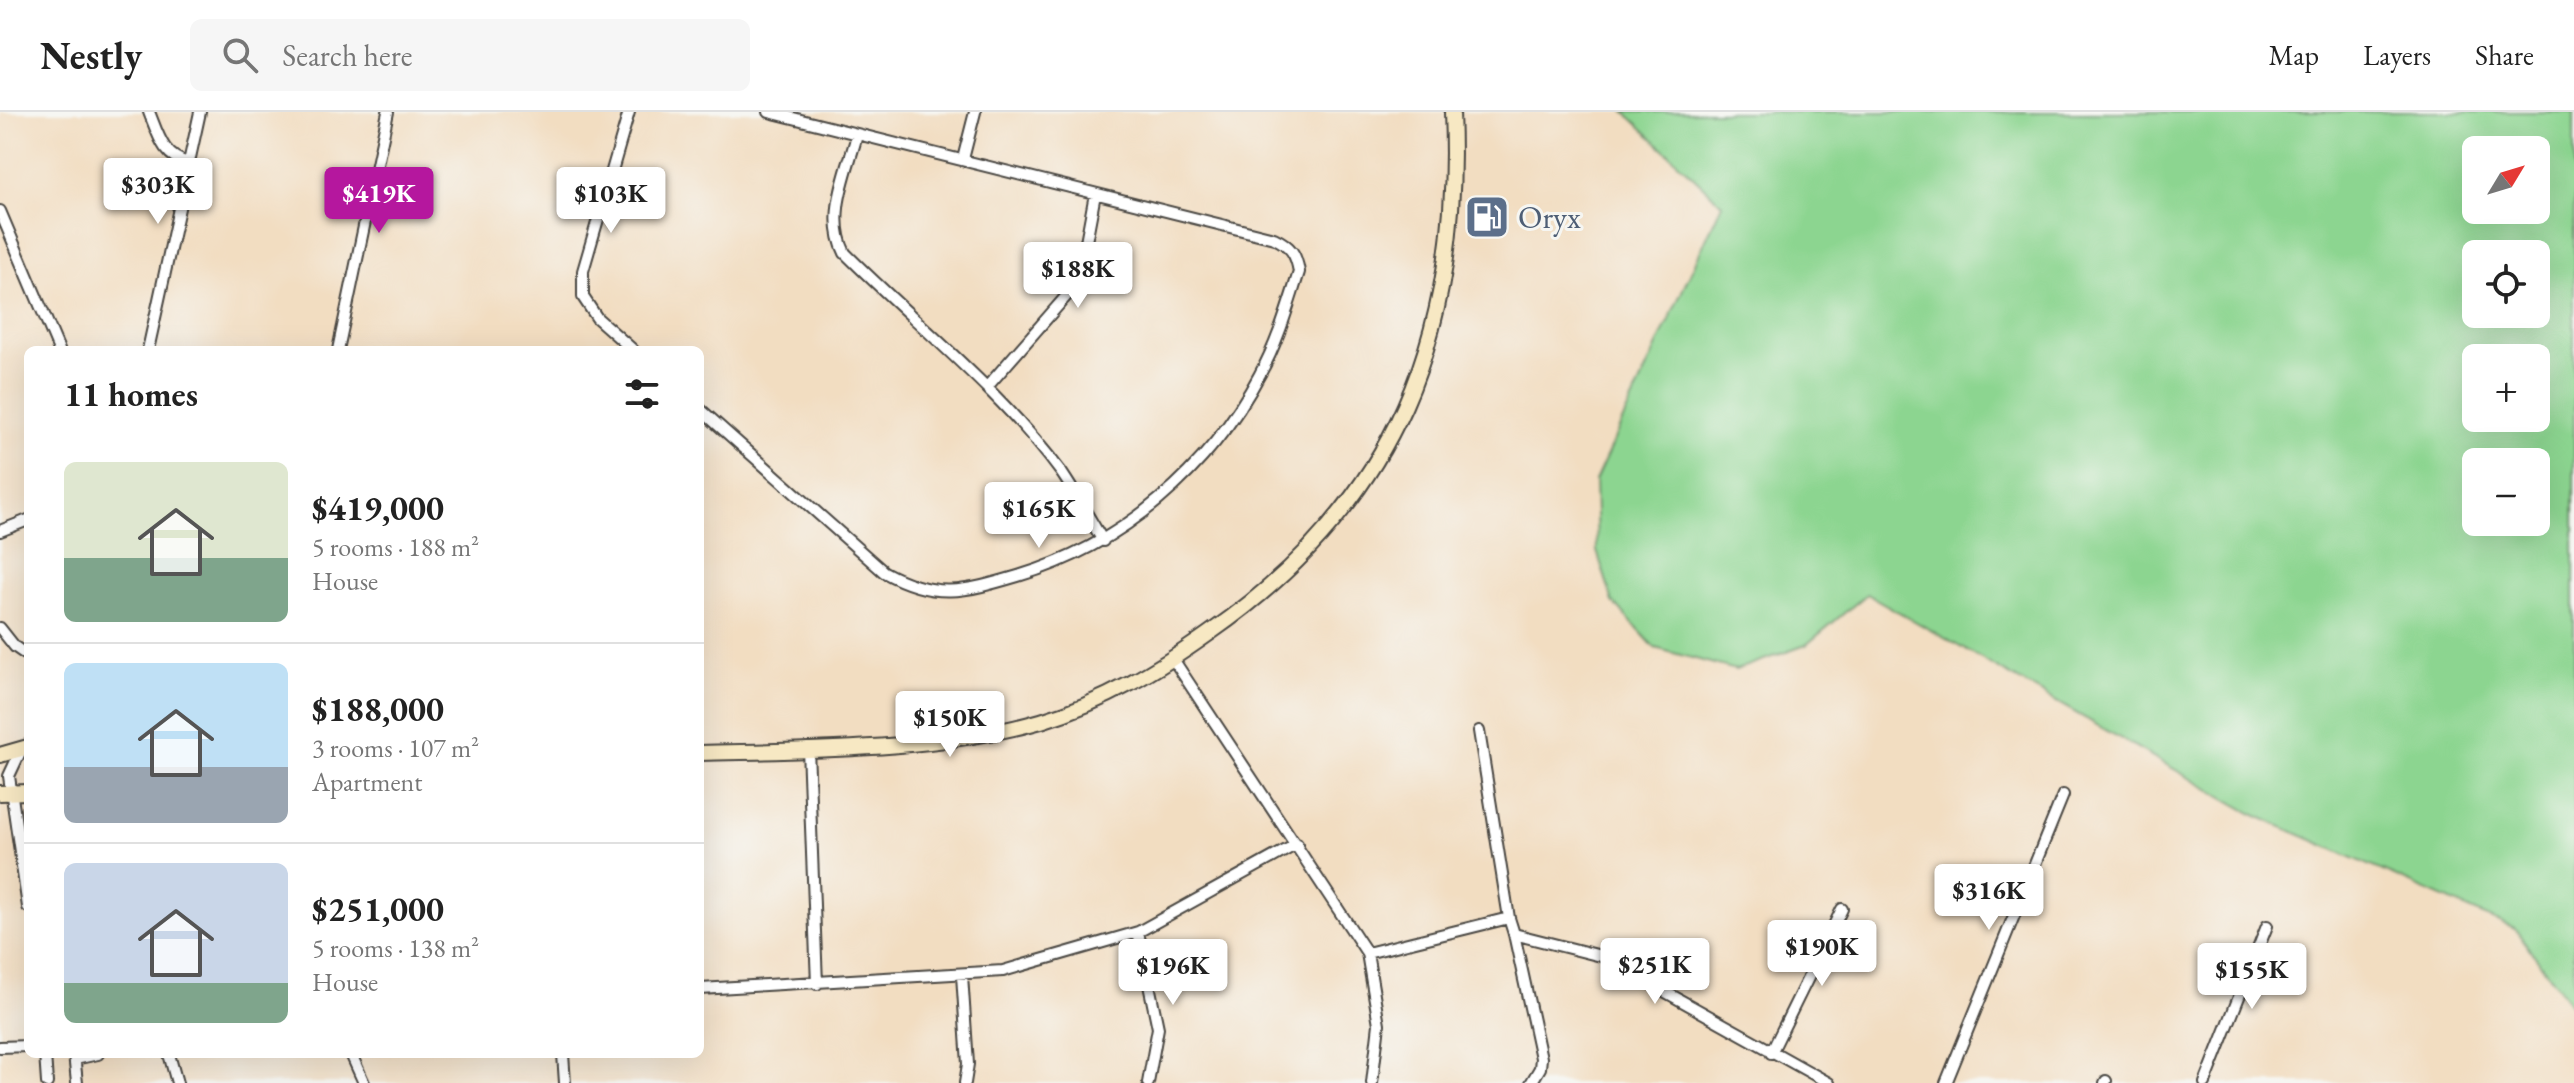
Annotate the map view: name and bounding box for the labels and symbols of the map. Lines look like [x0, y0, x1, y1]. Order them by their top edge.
north arrow [2462, 136, 2550, 224]
pin: $303K [102, 158, 214, 226]
pin: $419K [323, 167, 435, 235]
pin: $103K [555, 167, 667, 235]
fuel station icon: Oryx [1463, 193, 1511, 241]
place label: Oryx [1518, 196, 1581, 238]
pin: $188K [1022, 242, 1134, 310]
pin: $165K [983, 482, 1095, 550]
pin: $150K [894, 691, 1006, 759]
pin: $316K [1933, 864, 2045, 932]
pin: $190K [1766, 920, 1878, 988]
pin: $251K [1599, 938, 1711, 1006]
pin: $196K [1117, 939, 1229, 1007]
pin: $155K [2196, 943, 2308, 1011]

